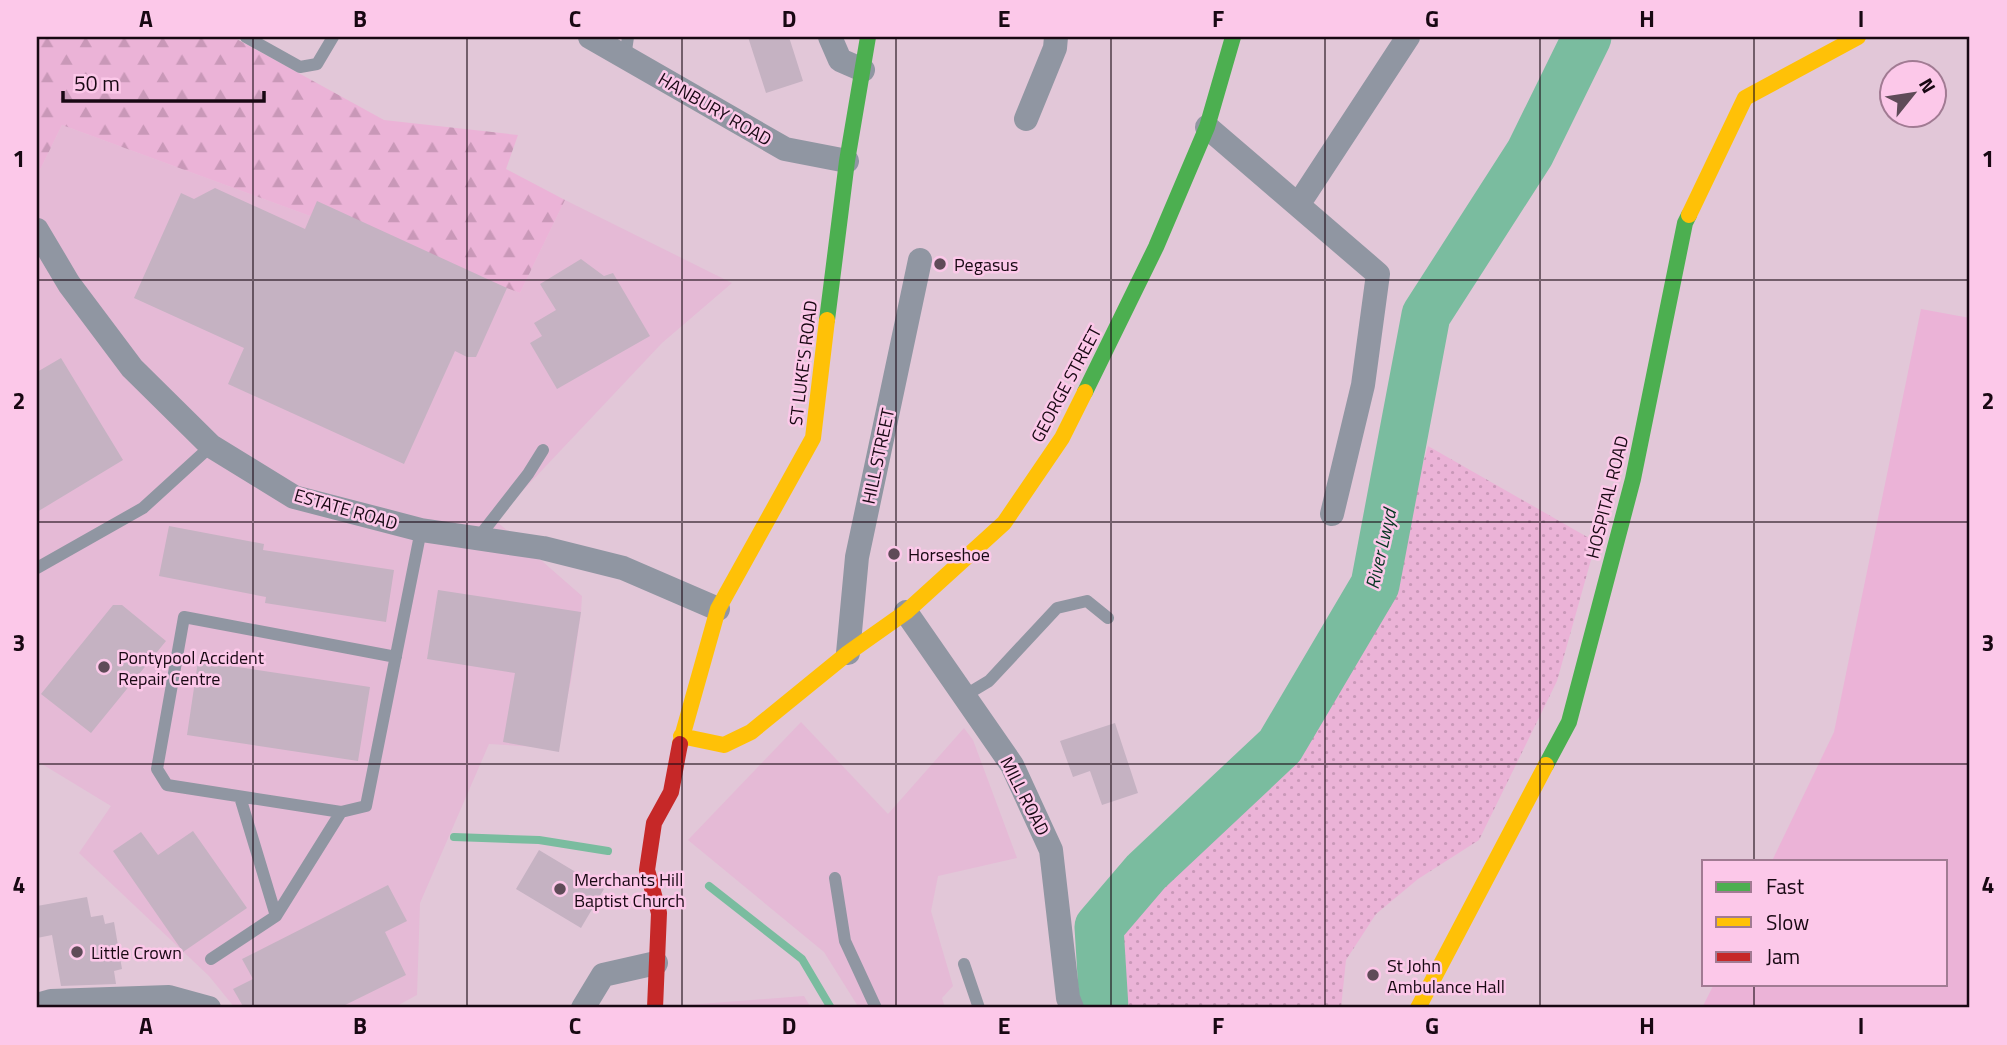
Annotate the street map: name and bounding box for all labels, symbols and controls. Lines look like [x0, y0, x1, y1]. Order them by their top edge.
text: A [139, 1, 153, 36]
text: B [353, 1, 367, 36]
text: C [569, 1, 581, 36]
text: D [782, 1, 796, 36]
text: E [998, 1, 1010, 36]
text: F [1212, 1, 1224, 36]
text: G [1425, 1, 1439, 36]
text: H [1639, 1, 1655, 36]
text: I [1858, 1, 1864, 36]
scale bar [63, 60, 264, 104]
north arrow [1878, 60, 1948, 130]
street label: HANBURY ROAD [653, 66, 777, 152]
text: 50 m [74, 67, 120, 99]
text: N [1912, 72, 1944, 98]
text: 1 [13, 141, 25, 176]
text: 1 [1982, 141, 1994, 176]
place label: Pegasus [954, 251, 1018, 278]
marker: Pegasus [932, 256, 948, 272]
street label: ST LUKE'S ROAD [782, 299, 824, 427]
street label: GEORGE STREET [1024, 320, 1108, 447]
text: 2 [13, 383, 25, 418]
text: 2 [1982, 383, 1994, 418]
street label: HILL STREET [855, 405, 901, 506]
street label: HOSPITAL ROAD [1579, 433, 1635, 561]
street label: ESTATE ROAD [291, 481, 401, 537]
water label: River Lwyd [1357, 504, 1404, 592]
place label: Horseshoe [908, 541, 990, 568]
marker: Horseshoe [886, 546, 902, 562]
text: 3 [13, 625, 25, 660]
text: 3 [1982, 625, 1994, 660]
place label: Pontypool Accident Repair Centre [118, 644, 265, 692]
marker: Pontypool Accident Repair Centre [96, 659, 112, 675]
street label: MILL ROAD [993, 752, 1057, 840]
legend [1702, 860, 1948, 986]
place label: Merchants Hill Baptist Church [574, 866, 685, 914]
text: 4 [13, 867, 25, 902]
text: 4 [1982, 867, 1994, 902]
text: Fast [1766, 870, 1805, 902]
marker: Merchants Hill Baptist Church [552, 881, 568, 897]
text: Slow [1766, 906, 1809, 938]
place label: Little Crown [91, 939, 182, 966]
text: Jam [1766, 940, 1800, 972]
marker: Little Crown [69, 944, 85, 960]
place label: St John Ambulance Hall [1387, 952, 1505, 1000]
marker: St John Ambulance Hall [1365, 967, 1381, 983]
text: A [139, 1008, 153, 1043]
text: B [353, 1008, 367, 1043]
text: C [569, 1008, 581, 1043]
text: D [782, 1008, 796, 1043]
text: E [998, 1008, 1010, 1043]
text: F [1212, 1008, 1224, 1043]
text: G [1425, 1008, 1439, 1043]
text: H [1639, 1008, 1655, 1043]
text: I [1858, 1008, 1864, 1043]

